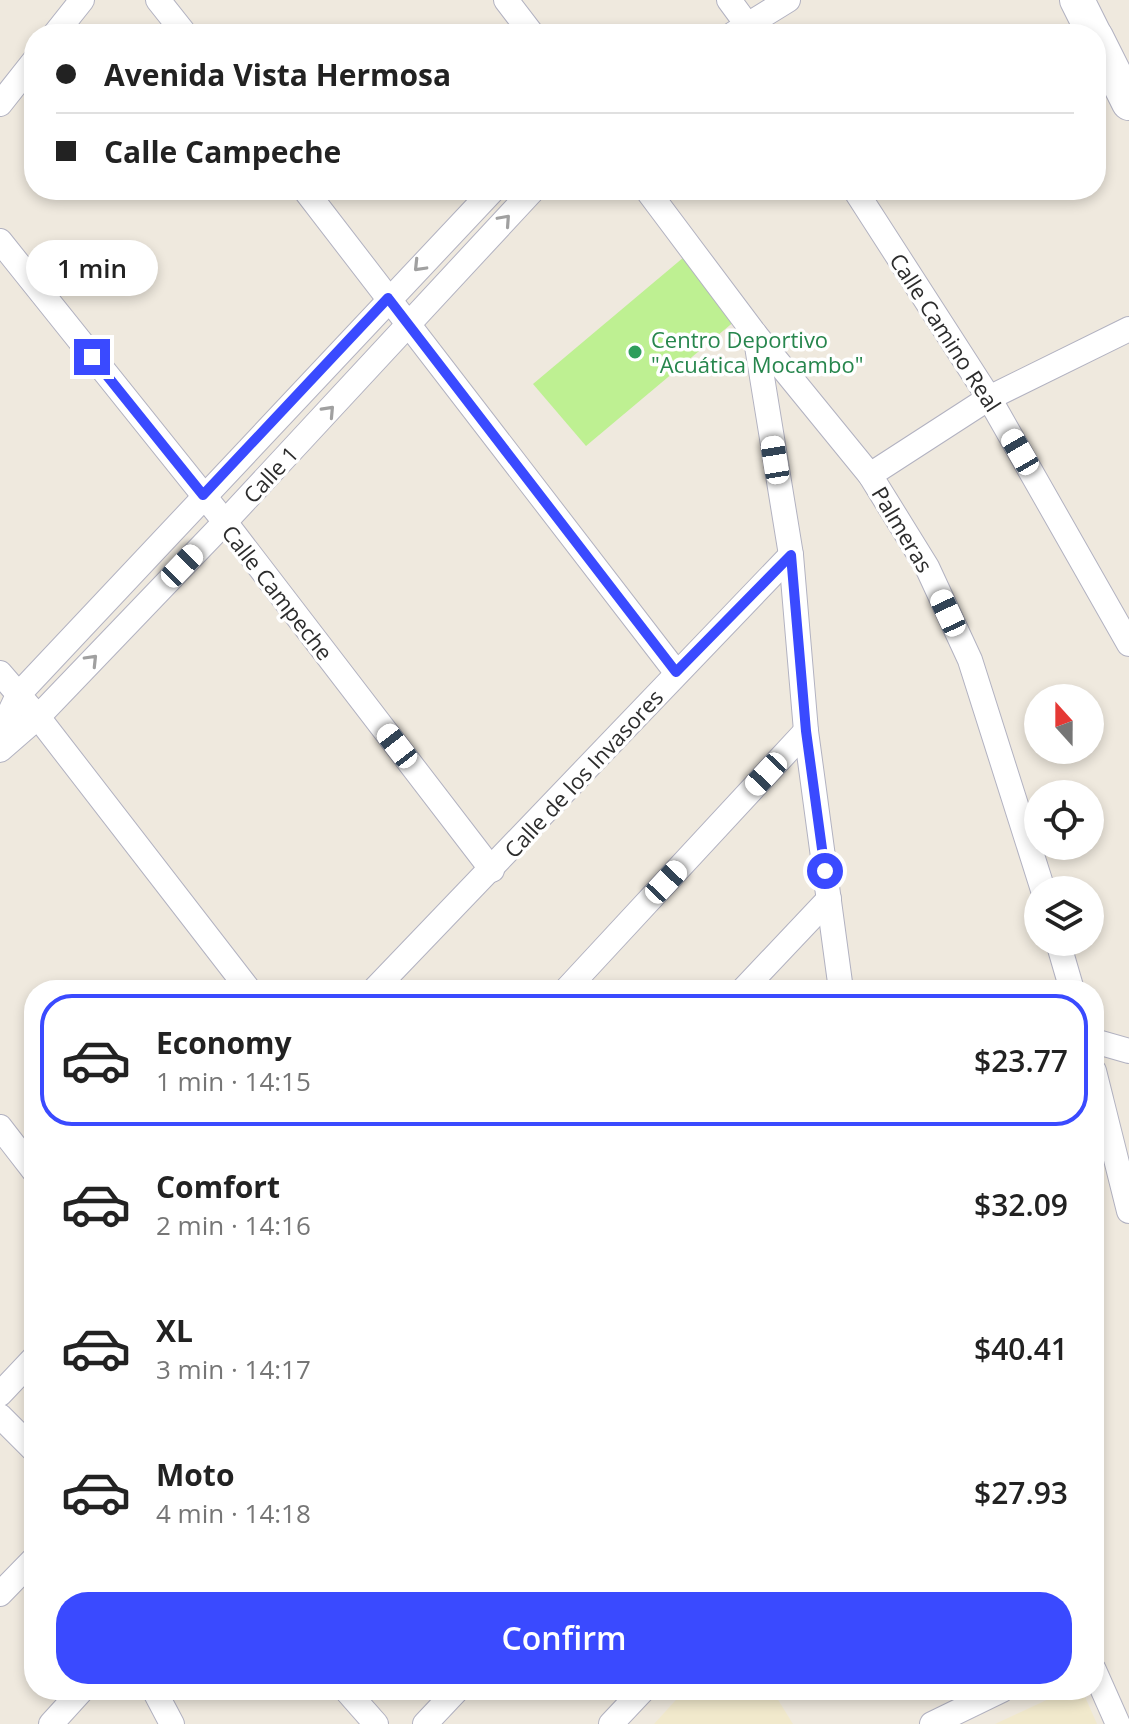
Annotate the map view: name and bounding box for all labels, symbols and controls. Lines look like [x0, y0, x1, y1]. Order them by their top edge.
text: Avenida Vista Hermosa [104, 54, 451, 95]
text: Calle Campeche [104, 131, 341, 172]
one-way arrow [496, 215, 511, 229]
callout: 1 min [26, 241, 158, 297]
street label: Calle Camino Real [883, 247, 1009, 417]
text: 1 min [57, 250, 127, 286]
one-way arrow [413, 257, 428, 271]
place label: Centro Deportivo "Acuática Mocambo" [651, 324, 863, 379]
route end [74, 339, 110, 375]
marker: Centro Deportivo "Acuática Mocambo" [626, 343, 644, 361]
one-way arrow [320, 406, 334, 420]
car [998, 425, 1042, 479]
car [759, 434, 791, 486]
street label: Calle 1 [236, 439, 304, 509]
street label: Palmeras [866, 480, 940, 578]
street label: Calle Campeche [216, 518, 340, 666]
car [157, 540, 207, 592]
car [927, 586, 969, 640]
one-way arrow [82, 655, 97, 669]
street label: Calle de los Invasores [497, 682, 669, 864]
north arrow [1024, 684, 1104, 764]
map controls [1024, 684, 1104, 956]
car [373, 720, 421, 772]
car [741, 748, 791, 800]
button: locate [1024, 780, 1104, 860]
route start [807, 853, 843, 889]
car [641, 856, 691, 908]
button: layers [1024, 876, 1104, 956]
text: Economy [156, 1022, 292, 1063]
icon: car [60, 1024, 132, 1096]
text: $23.77 [974, 1040, 1068, 1081]
text: 1 min · 14:15 [156, 1063, 311, 1099]
text: Comfort [156, 1166, 280, 1207]
icon: car [60, 1168, 132, 1240]
text: $32.09 [974, 1184, 1068, 1225]
text: 2 min · 14:16 [156, 1207, 311, 1243]
text: XL [156, 1310, 193, 1351]
icon: car [60, 1312, 132, 1384]
text: $40.41 [974, 1328, 1068, 1369]
text: 3 min · 14:17 [156, 1351, 311, 1387]
text: Moto [156, 1454, 234, 1495]
icon: car [60, 1456, 132, 1528]
text: $27.93 [974, 1472, 1068, 1513]
text: 4 min · 14:18 [156, 1495, 311, 1531]
button: Confirm [56, 1592, 1072, 1684]

